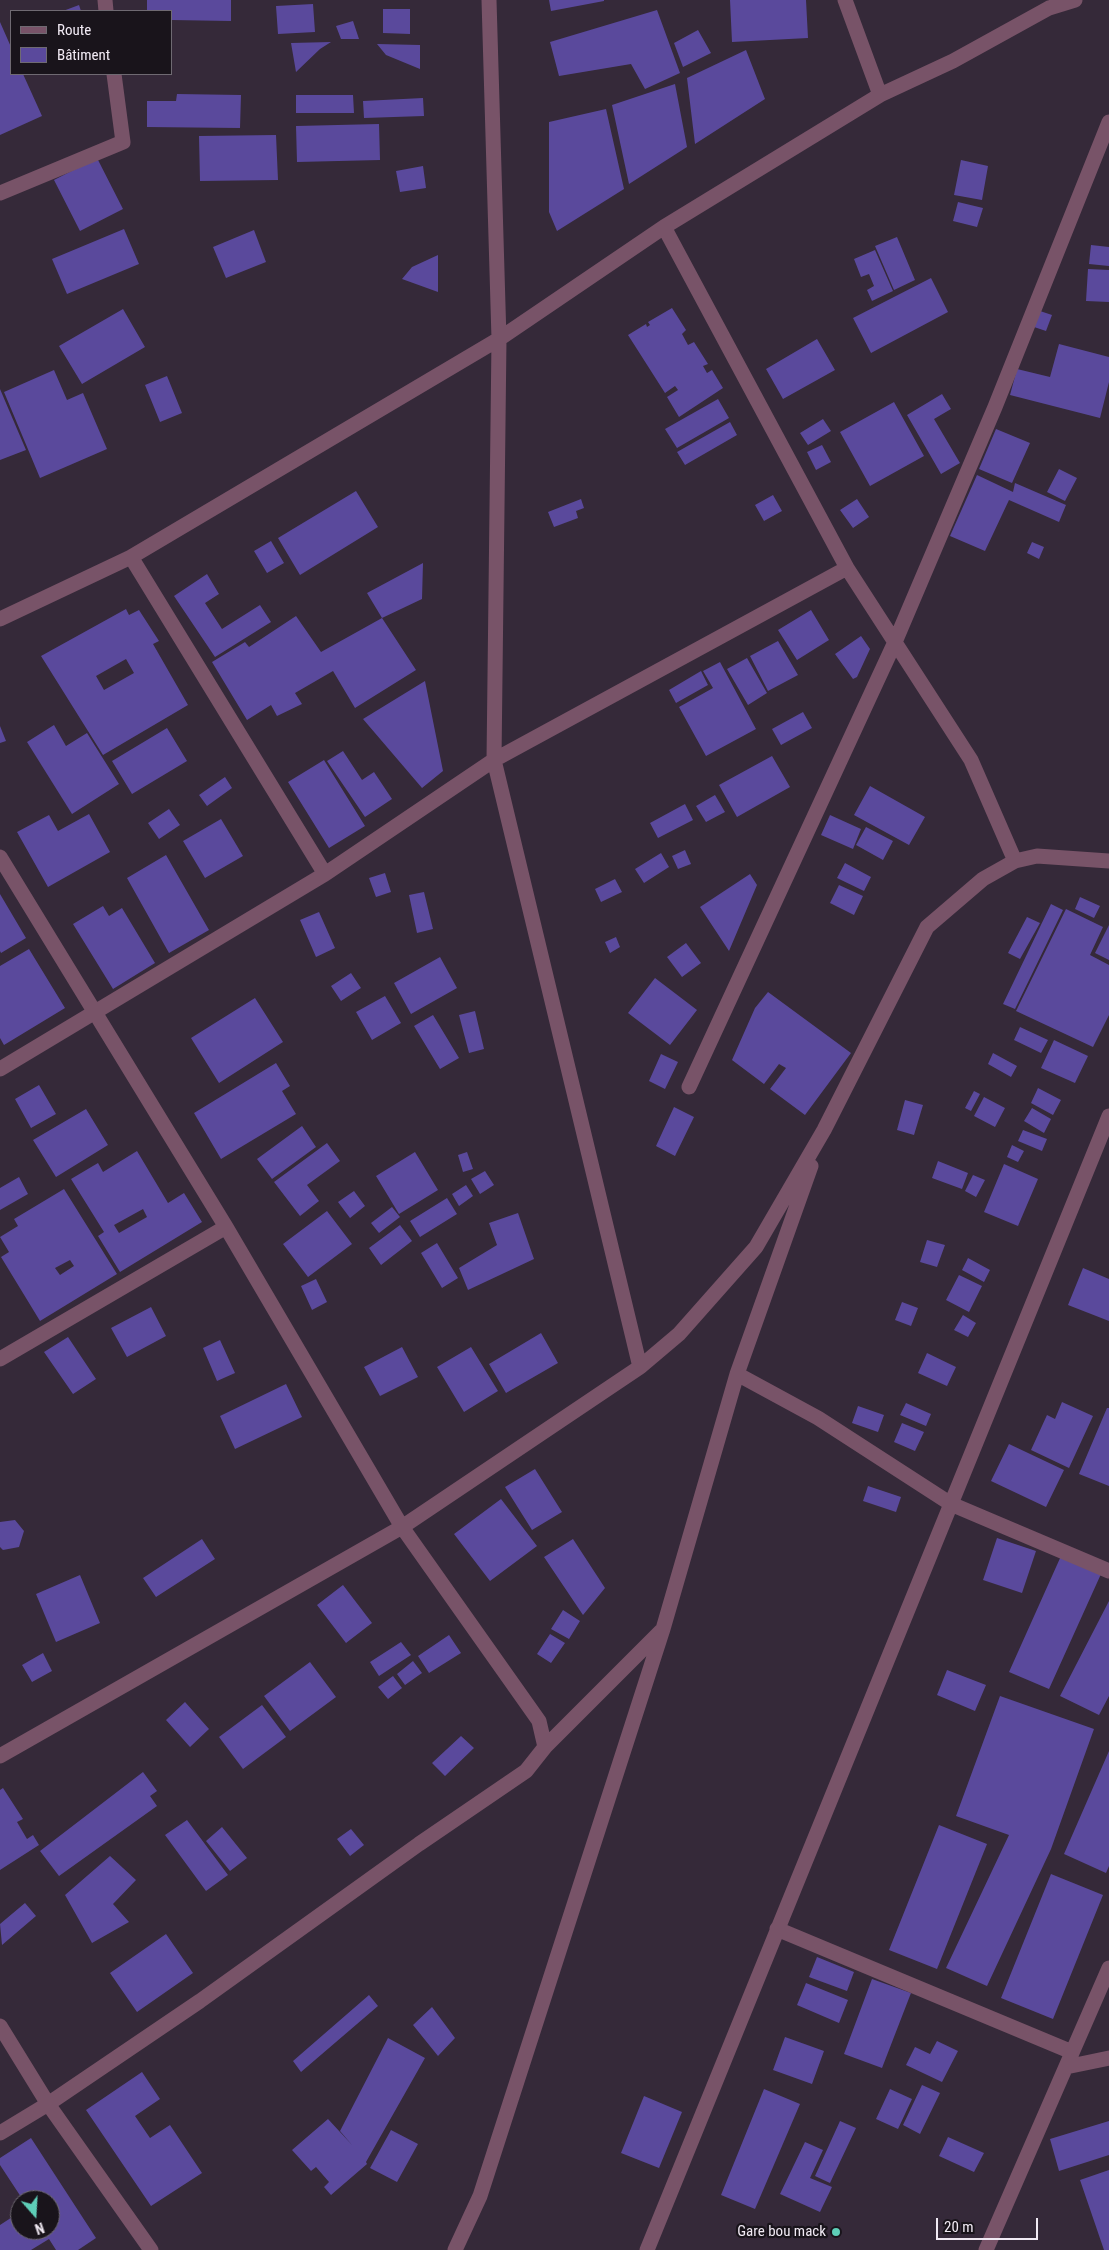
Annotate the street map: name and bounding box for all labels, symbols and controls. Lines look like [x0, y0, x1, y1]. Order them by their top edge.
legend [10, 10, 172, 75]
text: Route [57, 21, 91, 39]
text: Bâtiment [57, 46, 110, 64]
north arrow [10, 2190, 60, 2240]
scale bar [939, 2208, 1042, 2240]
text: 20 m [944, 2218, 974, 2236]
text: N [33, 2219, 46, 2237]
place label: Gare bou mack [737, 2223, 826, 2241]
marker: Gare bou mack [830, 2226, 842, 2238]

